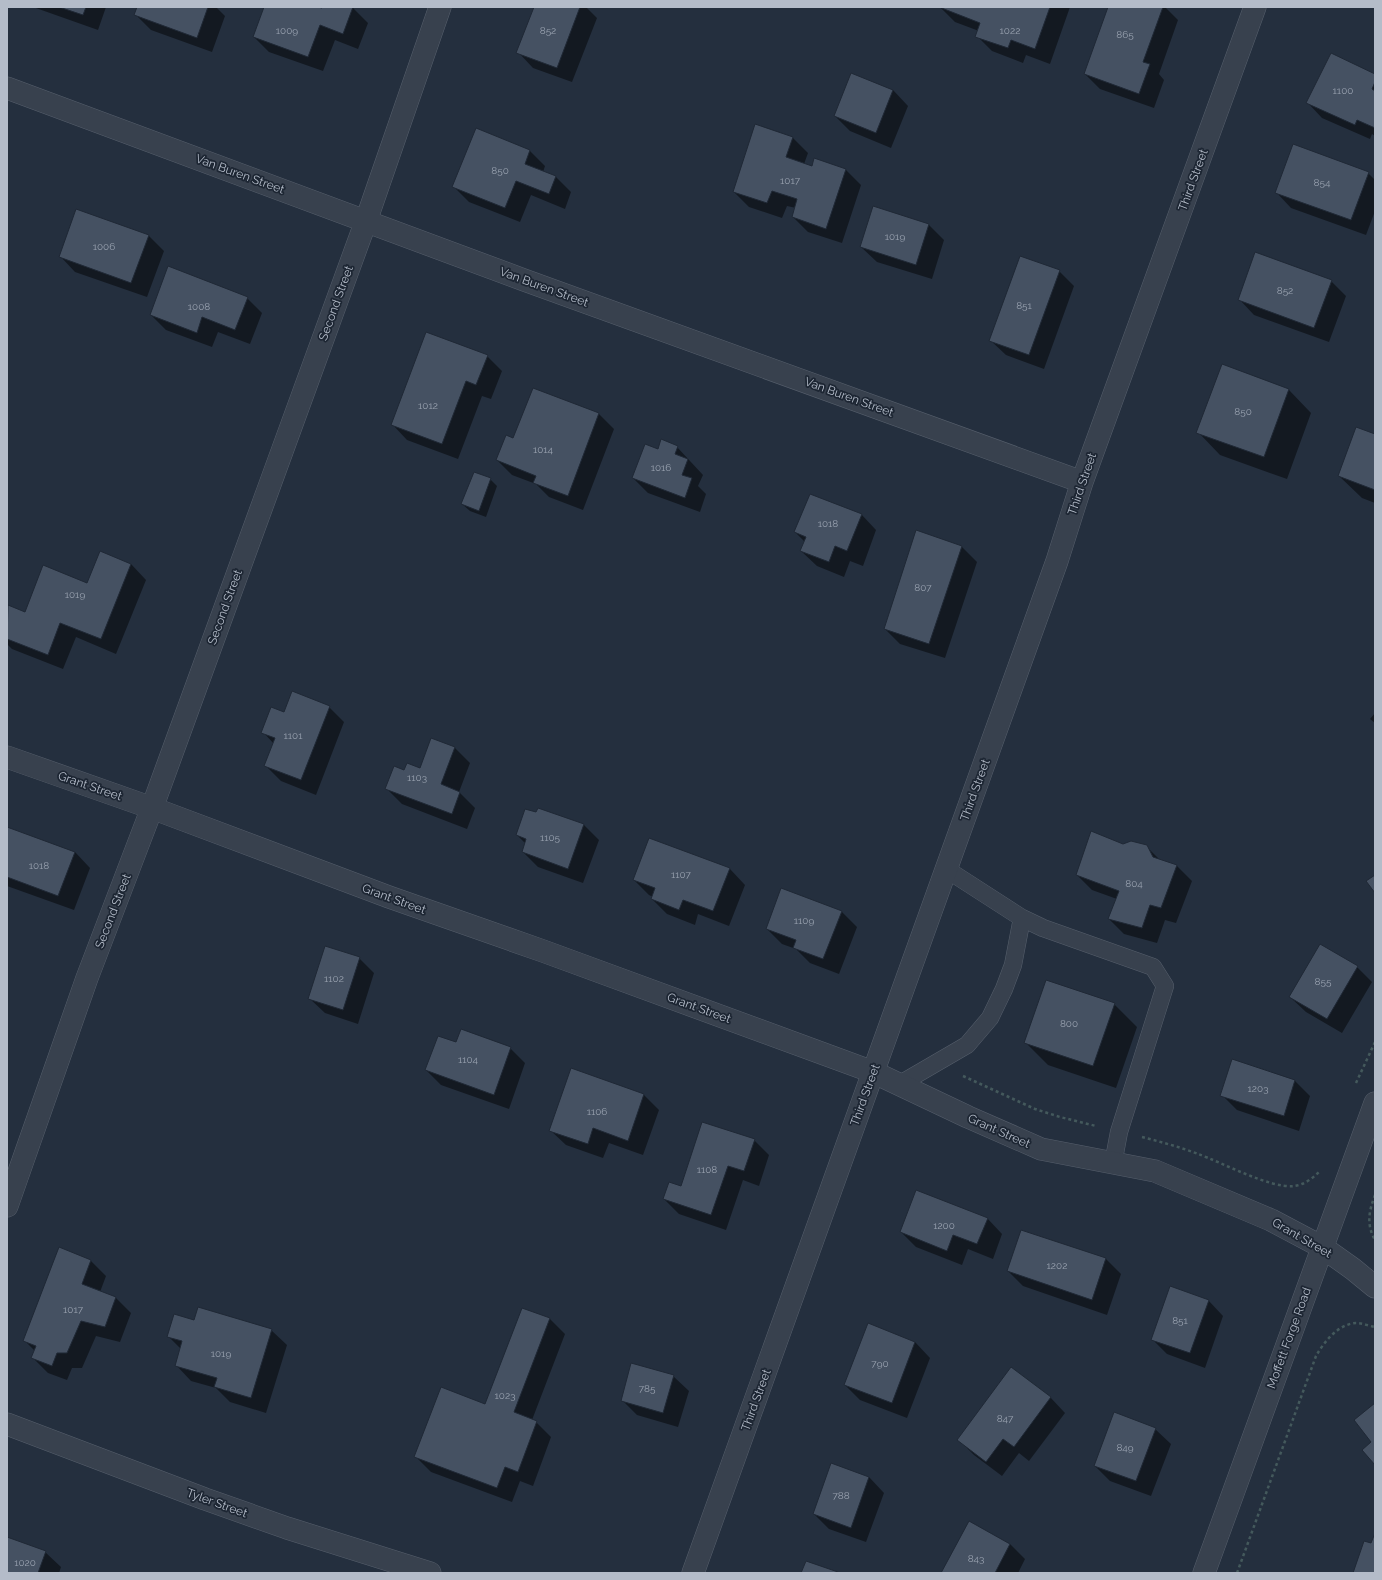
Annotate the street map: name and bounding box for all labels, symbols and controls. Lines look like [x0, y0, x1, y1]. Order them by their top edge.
house number: 1009 [276, 25, 298, 36]
house number: 852 [540, 25, 556, 36]
house number: 1022 [1000, 25, 1020, 36]
house number: 865 [1116, 29, 1134, 40]
house number: 1100 [1333, 85, 1353, 96]
street label: Third Street [1175, 147, 1211, 213]
street label: Van Buren Street [194, 151, 286, 197]
house number: 850 [491, 165, 509, 176]
house number: 1017 [780, 175, 801, 186]
house number: 854 [1314, 177, 1331, 188]
house number: 1019 [885, 231, 905, 242]
house number: 1006 [93, 241, 115, 252]
street label: Second Street [316, 264, 356, 342]
street label: Van Buren Street [498, 264, 590, 310]
house number: 852 [1277, 285, 1293, 296]
house number: 851 [1016, 300, 1033, 311]
house number: 1008 [188, 301, 210, 312]
street label: Van Buren Street [803, 374, 895, 420]
house number: 1012 [418, 400, 438, 411]
house number: 850 [1234, 406, 1252, 417]
house number: 1014 [533, 444, 554, 455]
street label: Third Street [1065, 451, 1099, 517]
house number: 1016 [651, 462, 671, 473]
house number: 1018 [818, 518, 838, 529]
street label: Second Street [205, 568, 245, 646]
house number: 807 [914, 582, 932, 593]
house number: 1019 [65, 589, 85, 600]
house number: 1101 [284, 730, 303, 741]
street label: Third Street [957, 757, 993, 823]
street label: Grant Street [56, 769, 124, 803]
house number: 1103 [407, 772, 427, 783]
house number: 1105 [540, 832, 561, 843]
house number: 1018 [29, 860, 49, 871]
house number: 1107 [671, 869, 692, 880]
street label: Second Street [92, 872, 134, 950]
house number: 804 [1125, 878, 1143, 889]
street label: Grant Street [360, 881, 428, 917]
house number: 1109 [794, 915, 814, 926]
house number: 1102 [324, 973, 344, 984]
house number: 855 [1315, 976, 1332, 987]
street label: Grant Street [665, 990, 733, 1026]
house number: 800 [1060, 1018, 1078, 1029]
house number: 1104 [458, 1054, 479, 1065]
street label: Third Street [847, 1062, 883, 1128]
house number: 1203 [1248, 1083, 1268, 1094]
house number: 1106 [587, 1106, 607, 1117]
street label: Grant Street [966, 1111, 1032, 1151]
house number: 1108 [697, 1164, 717, 1175]
street label: Grant Street [1270, 1215, 1334, 1261]
house number: 1200 [933, 1220, 955, 1231]
house number: 1202 [1047, 1260, 1067, 1271]
street label: Moffett Forge Road [1264, 1286, 1314, 1390]
house number: 1017 [63, 1304, 84, 1315]
house number: 851 [1172, 1315, 1189, 1326]
house number: 1019 [211, 1348, 231, 1359]
house number: 790 [871, 1358, 889, 1369]
street label: Third Street [738, 1367, 774, 1433]
house number: 785 [639, 1383, 656, 1394]
house number: 1023 [495, 1390, 515, 1401]
house number: 847 [997, 1413, 1014, 1424]
house number: 849 [1116, 1442, 1134, 1453]
street label: Tyler Street [185, 1486, 249, 1520]
house number: 788 [832, 1490, 850, 1501]
house number: 843 [968, 1553, 984, 1564]
house number: 1020 [14, 1557, 36, 1568]

